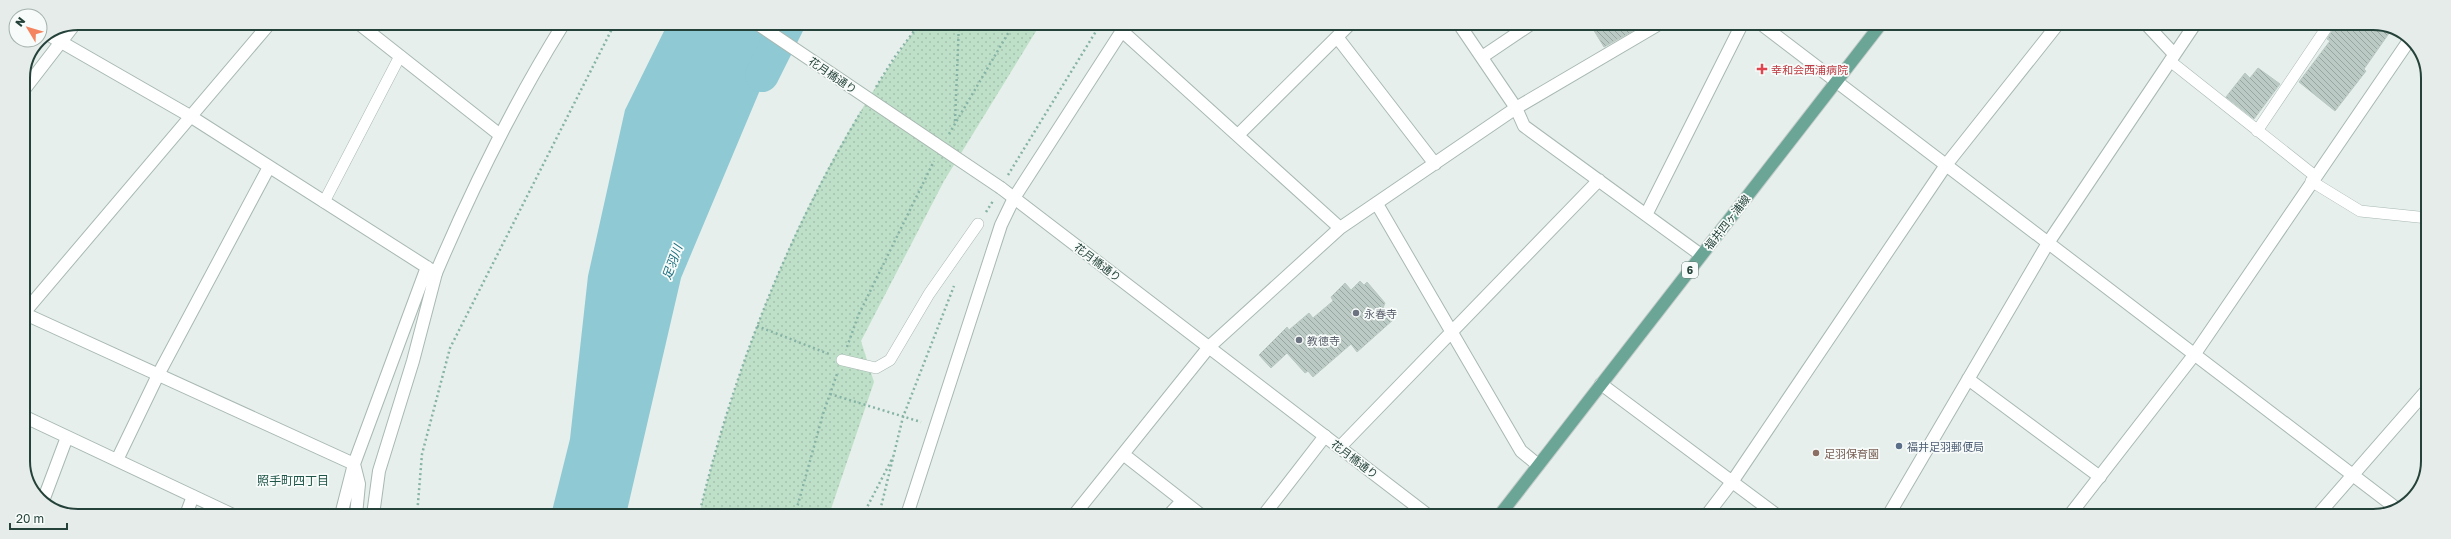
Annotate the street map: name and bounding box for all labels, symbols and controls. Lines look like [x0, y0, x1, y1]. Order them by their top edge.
north arrow [8, 8, 48, 48]
text: N [12, 14, 27, 29]
street label: 花月橋通り [807, 54, 859, 96]
marker: 幸和会西浦病院 [1756, 63, 1768, 75]
place label: 幸和会西浦病院 [1771, 63, 1848, 76]
street label: 福井四ヶ浦線 [1702, 192, 1752, 252]
street label: 花月橋通り [1072, 240, 1124, 284]
water label: 足羽川 [659, 241, 686, 281]
road number: 6 [1682, 262, 1698, 278]
place label: 永春寺 [1364, 307, 1397, 320]
marker: 永春寺 [1351, 308, 1361, 318]
place label: 教徳寺 [1307, 334, 1340, 347]
marker: 教徳寺 [1294, 335, 1304, 345]
street label: 花月橋通り [1329, 437, 1381, 481]
place label: 福井足羽郵便局 [1907, 440, 1984, 453]
marker: 福井足羽郵便局 [1894, 441, 1904, 451]
place label: 足羽保育園 [1824, 447, 1879, 460]
marker: 足羽保育園 [1811, 448, 1821, 458]
district label: 照手町四丁目 [257, 473, 329, 488]
scale bar [10, 505, 67, 531]
text: 20 m [16, 511, 44, 526]

